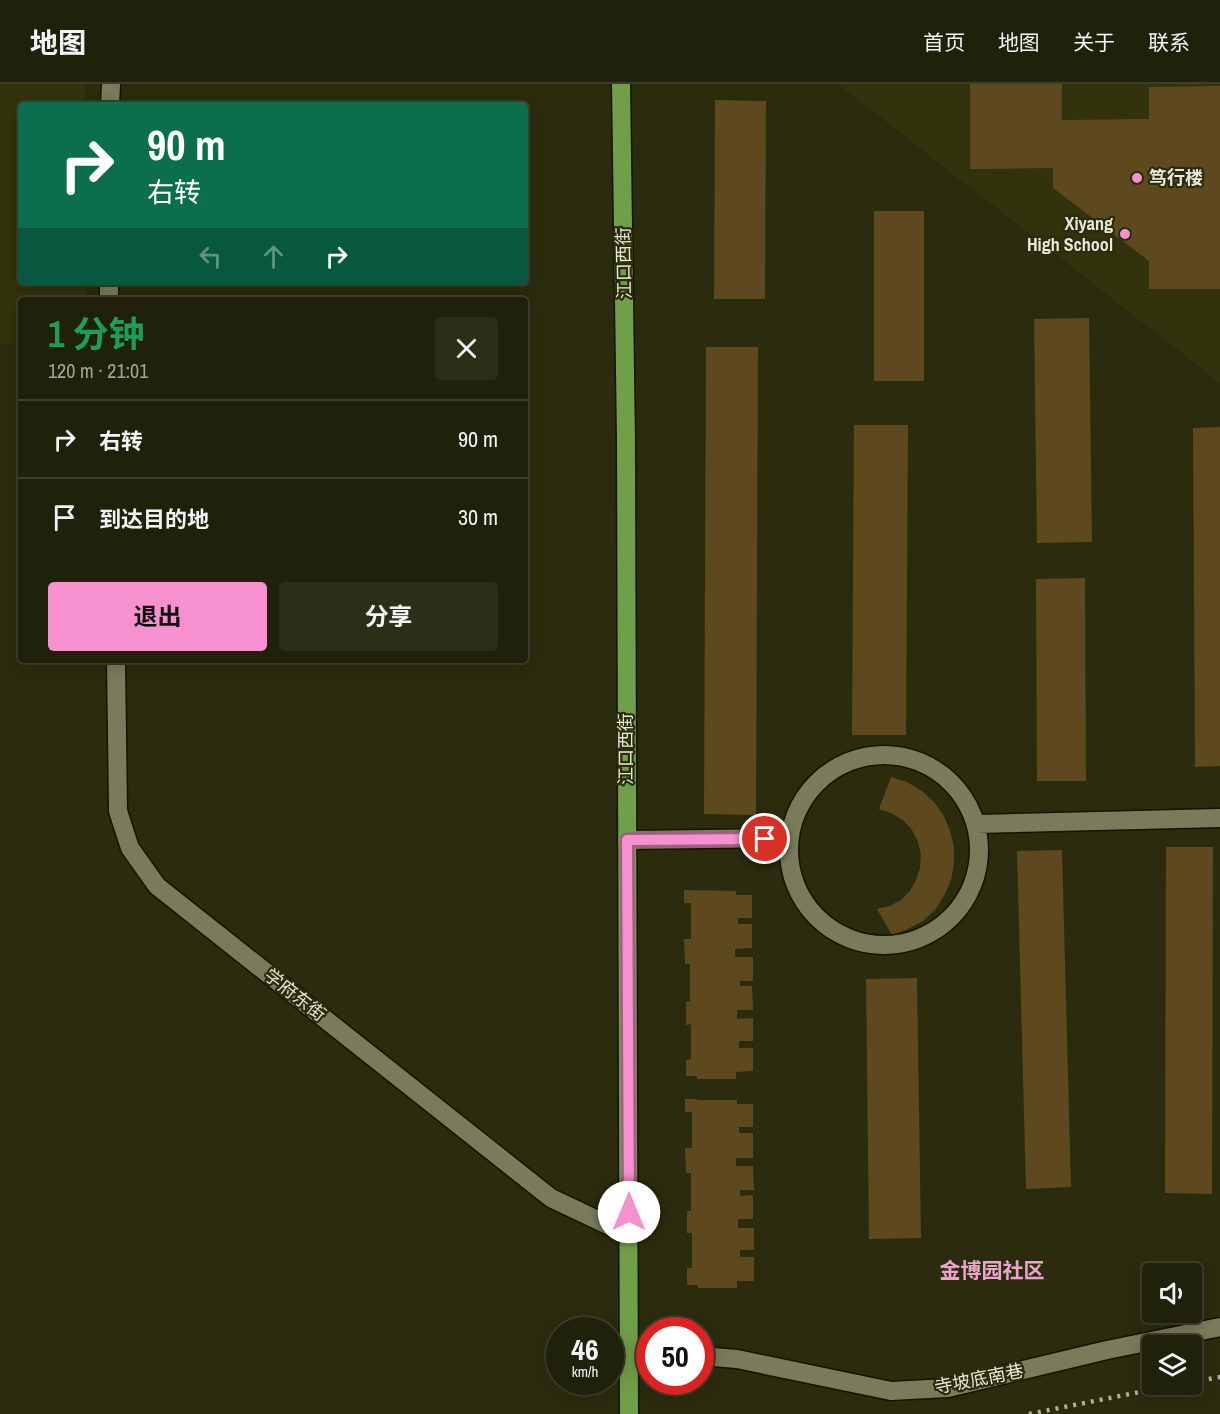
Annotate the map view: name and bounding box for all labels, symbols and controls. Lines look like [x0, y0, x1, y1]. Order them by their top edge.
text: 地图 [30, 24, 86, 62]
text: 首页 [923, 28, 965, 57]
text: 地图 [998, 28, 1040, 57]
text: 关于 [1073, 28, 1115, 57]
text: 联系 [1148, 28, 1190, 57]
text: 90 m [147, 117, 226, 173]
icon: right [48, 126, 126, 204]
place label: 笃行楼 [1149, 165, 1203, 190]
marker: 笃行楼 [1130, 171, 1144, 185]
text: 右转 [147, 174, 201, 210]
place label: Xiyang High School [1027, 211, 1113, 257]
street label: 江口西街 [610, 227, 637, 299]
marker: Xiyang High School [1118, 227, 1132, 241]
icon: left [194, 240, 227, 273]
icon: ahead [257, 240, 290, 273]
icon: right [320, 240, 353, 273]
text: 1 分钟 [48, 310, 145, 358]
button: close [435, 317, 498, 380]
text: 120 m · 21:01 [48, 357, 148, 384]
icon: right [48, 423, 81, 456]
text: 90 m [458, 424, 498, 454]
text: 右转 [99, 426, 143, 456]
icon: arrive [48, 501, 81, 534]
text: 30 m [458, 502, 498, 532]
text: 到达目的地 [99, 504, 209, 534]
button: 退出 [48, 582, 267, 651]
button: 分享 [279, 582, 498, 651]
street label: 江口西街 [613, 713, 638, 785]
pin [739, 813, 790, 864]
icon: arrive [748, 822, 781, 855]
street label: 学府东街 [259, 963, 331, 1027]
position arrow [597, 1180, 661, 1244]
district label: 金博园社区 [940, 1256, 1045, 1285]
map controls [1142, 1263, 1202, 1395]
button: sound [1142, 1263, 1202, 1323]
speed limit sign: 50 [636, 1317, 714, 1395]
text: 46 [571, 1329, 599, 1369]
button: layers [1142, 1335, 1202, 1395]
street label: 寺坡底南巷 [932, 1358, 1025, 1399]
text: km/h [572, 1361, 598, 1382]

